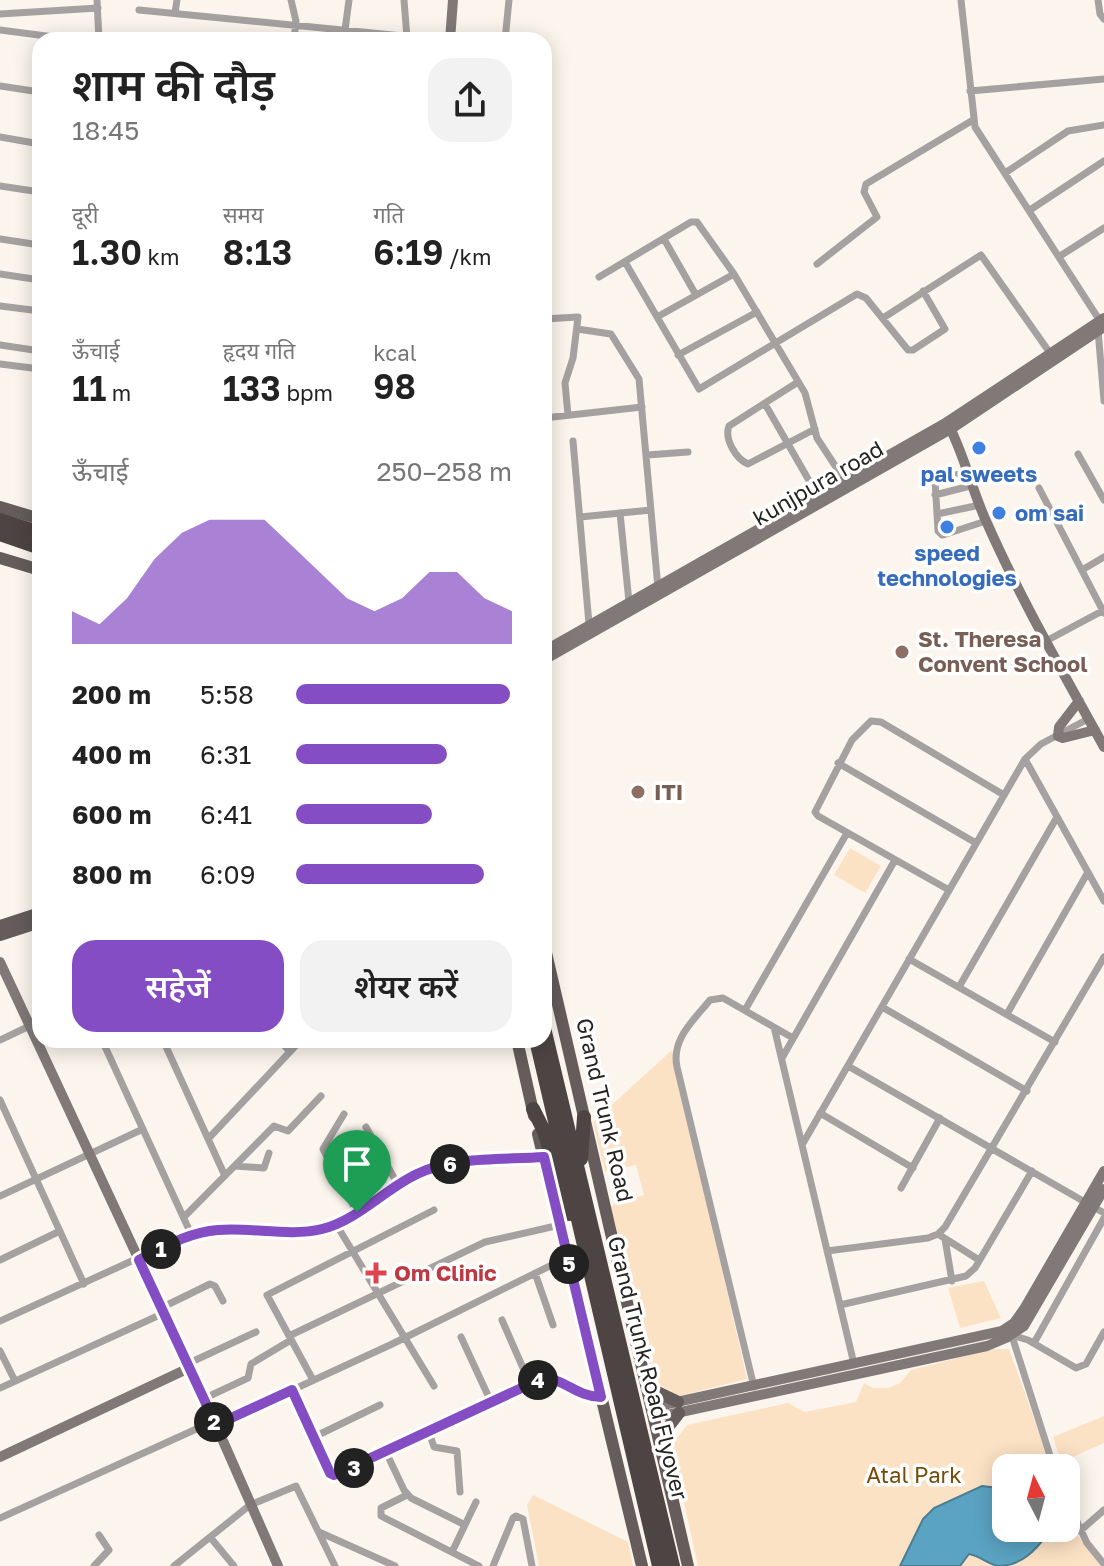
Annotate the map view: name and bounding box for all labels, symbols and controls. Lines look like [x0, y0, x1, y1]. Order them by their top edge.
text: शाम की दौड़ [72, 58, 275, 111]
button: share [428, 58, 512, 142]
text: 18:45 [72, 115, 139, 146]
text: दूरी [72, 201, 98, 228]
text: समय [223, 201, 263, 228]
text: गति [373, 201, 404, 228]
text: 1.30 [72, 232, 142, 272]
text: 8:13 [223, 232, 292, 272]
text: 6:19 [373, 232, 443, 272]
text: km [142, 243, 179, 270]
text: /km [443, 243, 491, 270]
text: ऊँचाई [72, 337, 120, 364]
text: हृदय गति [223, 337, 295, 364]
text: kcal [373, 339, 417, 366]
text: 98 [373, 366, 416, 406]
text: 11 [72, 368, 106, 408]
text: 133 [223, 368, 281, 408]
text: m [106, 379, 131, 406]
text: bpm [281, 379, 333, 406]
street label: kunjpura road [748, 434, 888, 531]
marker: pal sweets [970, 439, 988, 457]
text: ऊँचाई [72, 456, 128, 487]
text: 250–258 m [376, 456, 512, 487]
place label: pal sweets [921, 460, 1037, 487]
place label: om sai [1015, 499, 1084, 526]
marker: om sai [990, 504, 1008, 522]
marker: speed technologies [938, 518, 956, 536]
place label: speed technologies [877, 539, 1017, 591]
place label: St. Theresa Convent School [918, 625, 1088, 677]
marker: St. Theresa Convent School [893, 643, 911, 661]
text: 200 m [72, 679, 151, 710]
text: 5:58 [200, 679, 254, 710]
text: 400 m [72, 739, 151, 770]
text: 6:31 [200, 739, 251, 770]
place label: ITI [654, 778, 683, 805]
marker: ITI [629, 783, 647, 801]
text: 600 m [72, 799, 152, 830]
text: 6:41 [200, 799, 252, 830]
text: 800 m [72, 859, 152, 890]
text: 6:09 [200, 859, 255, 890]
button: सहेजें [72, 940, 284, 1032]
button: शेयर करें [300, 940, 512, 1032]
street label: Grand Trunk Road [571, 1015, 640, 1204]
pin [323, 1130, 391, 1212]
icon: arrive [335, 1142, 379, 1186]
pin: 6 [430, 1144, 470, 1184]
text: 6 [443, 1150, 457, 1177]
pin: 1 [141, 1229, 181, 1269]
street label: Grand Trunk Road Flyover [603, 1233, 694, 1503]
text: 1 [155, 1235, 167, 1262]
pin: 5 [549, 1244, 589, 1284]
text: 5 [562, 1250, 576, 1277]
place label: Om Clinic [394, 1259, 497, 1286]
marker: Om Clinic [365, 1262, 387, 1284]
pin: 4 [518, 1360, 558, 1400]
text: 4 [531, 1366, 545, 1393]
pin: 2 [194, 1402, 234, 1442]
text: 2 [207, 1408, 221, 1435]
pin: 3 [334, 1448, 374, 1488]
text: 3 [347, 1454, 361, 1481]
north arrow [992, 1454, 1080, 1542]
map controls [992, 1454, 1080, 1542]
park label: Atal Park [866, 1461, 962, 1488]

